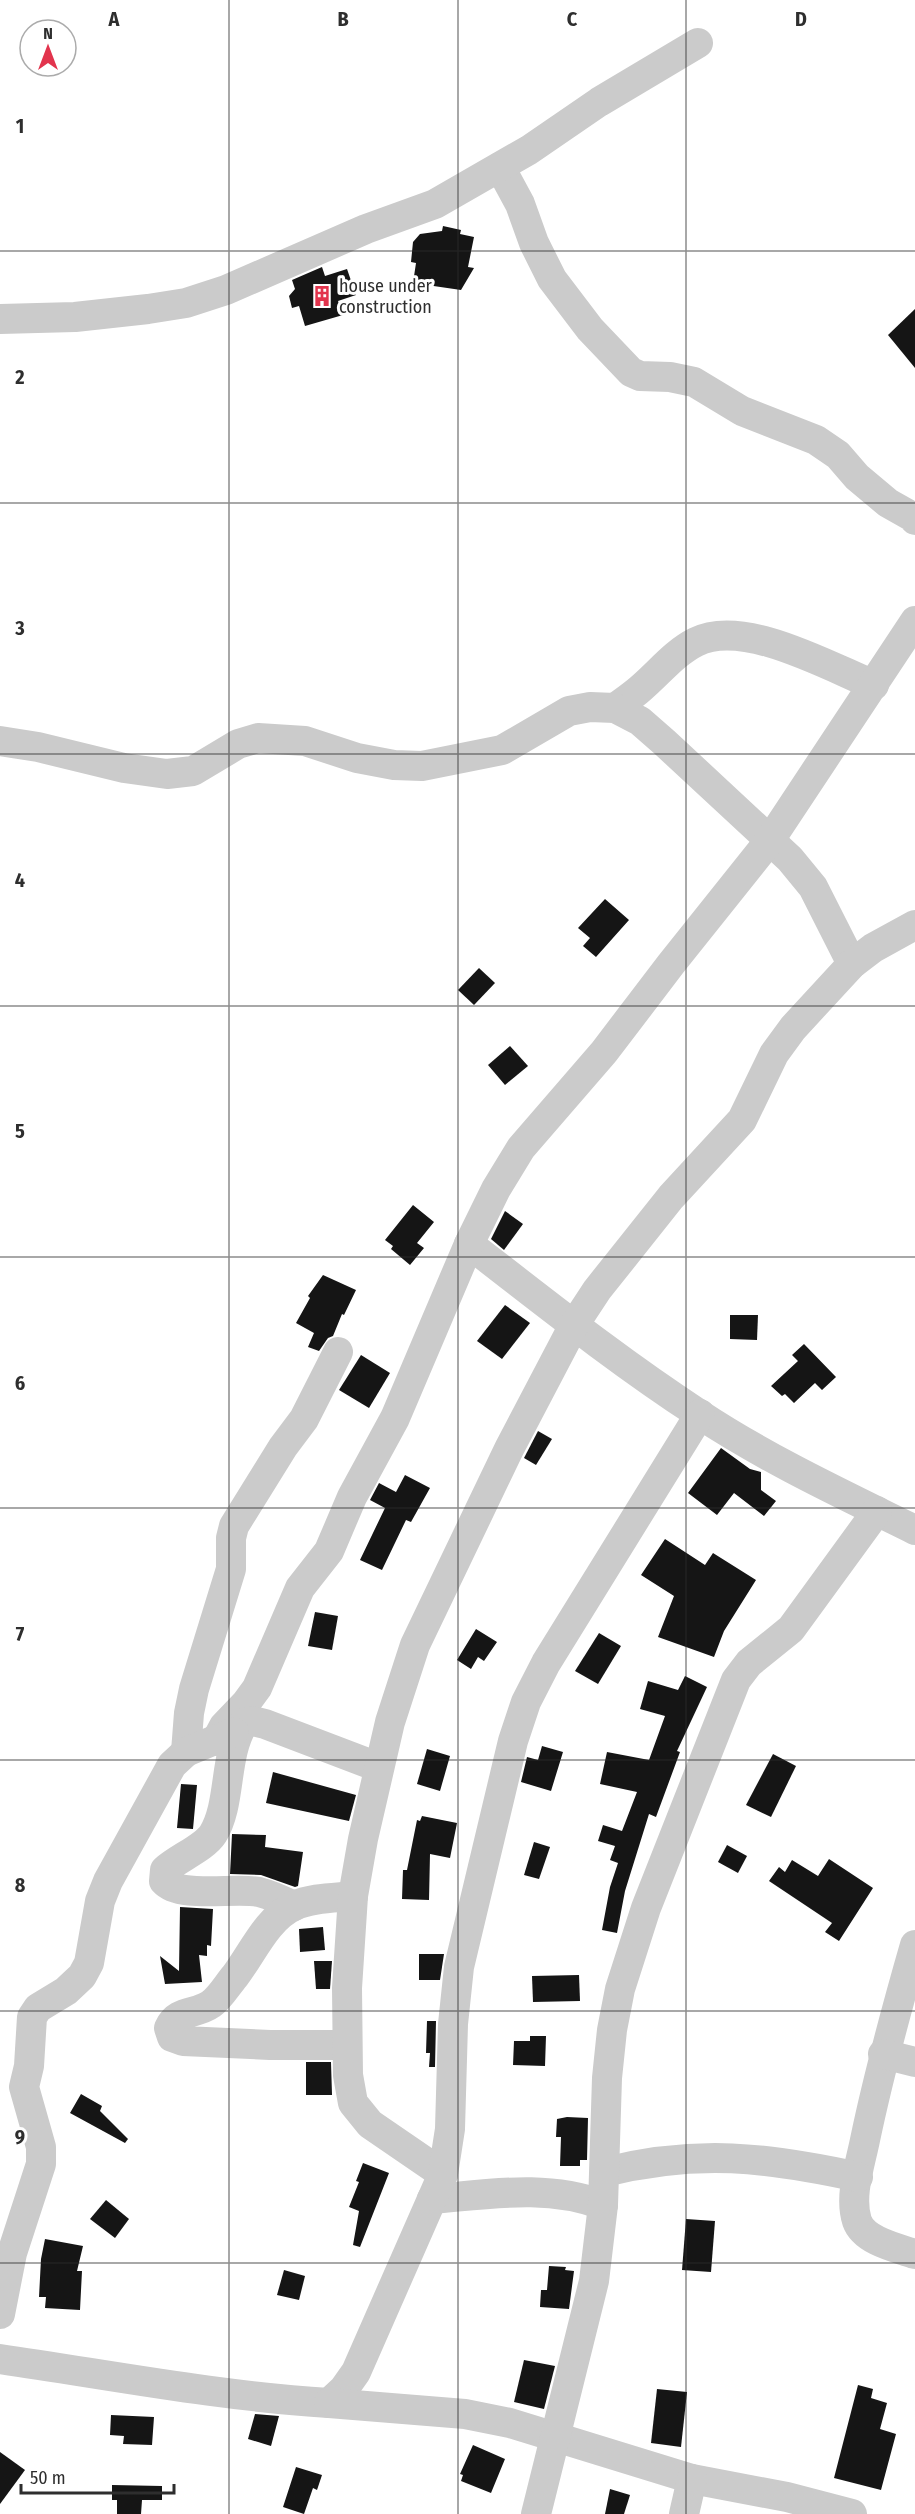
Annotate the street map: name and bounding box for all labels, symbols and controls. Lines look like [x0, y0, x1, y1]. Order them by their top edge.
text: A [108, 7, 121, 31]
text: B [337, 7, 349, 31]
text: C [567, 7, 578, 31]
text: D [795, 7, 807, 31]
north arrow [18, 18, 78, 78]
text: N [43, 24, 53, 43]
text: 1 [16, 114, 24, 138]
place label: house under construction [339, 275, 433, 318]
building icon: house under construction [310, 284, 334, 308]
text: 2 [14, 365, 25, 389]
text: 3 [14, 616, 25, 640]
text: 4 [15, 868, 25, 892]
text: 5 [15, 1119, 25, 1143]
text: 6 [15, 1371, 25, 1395]
text: 7 [16, 1622, 25, 1646]
text: 8 [15, 1873, 26, 1897]
text: 9 [15, 2125, 25, 2149]
scale bar [21, 2457, 174, 2495]
text: 50 m [30, 2467, 66, 2489]

